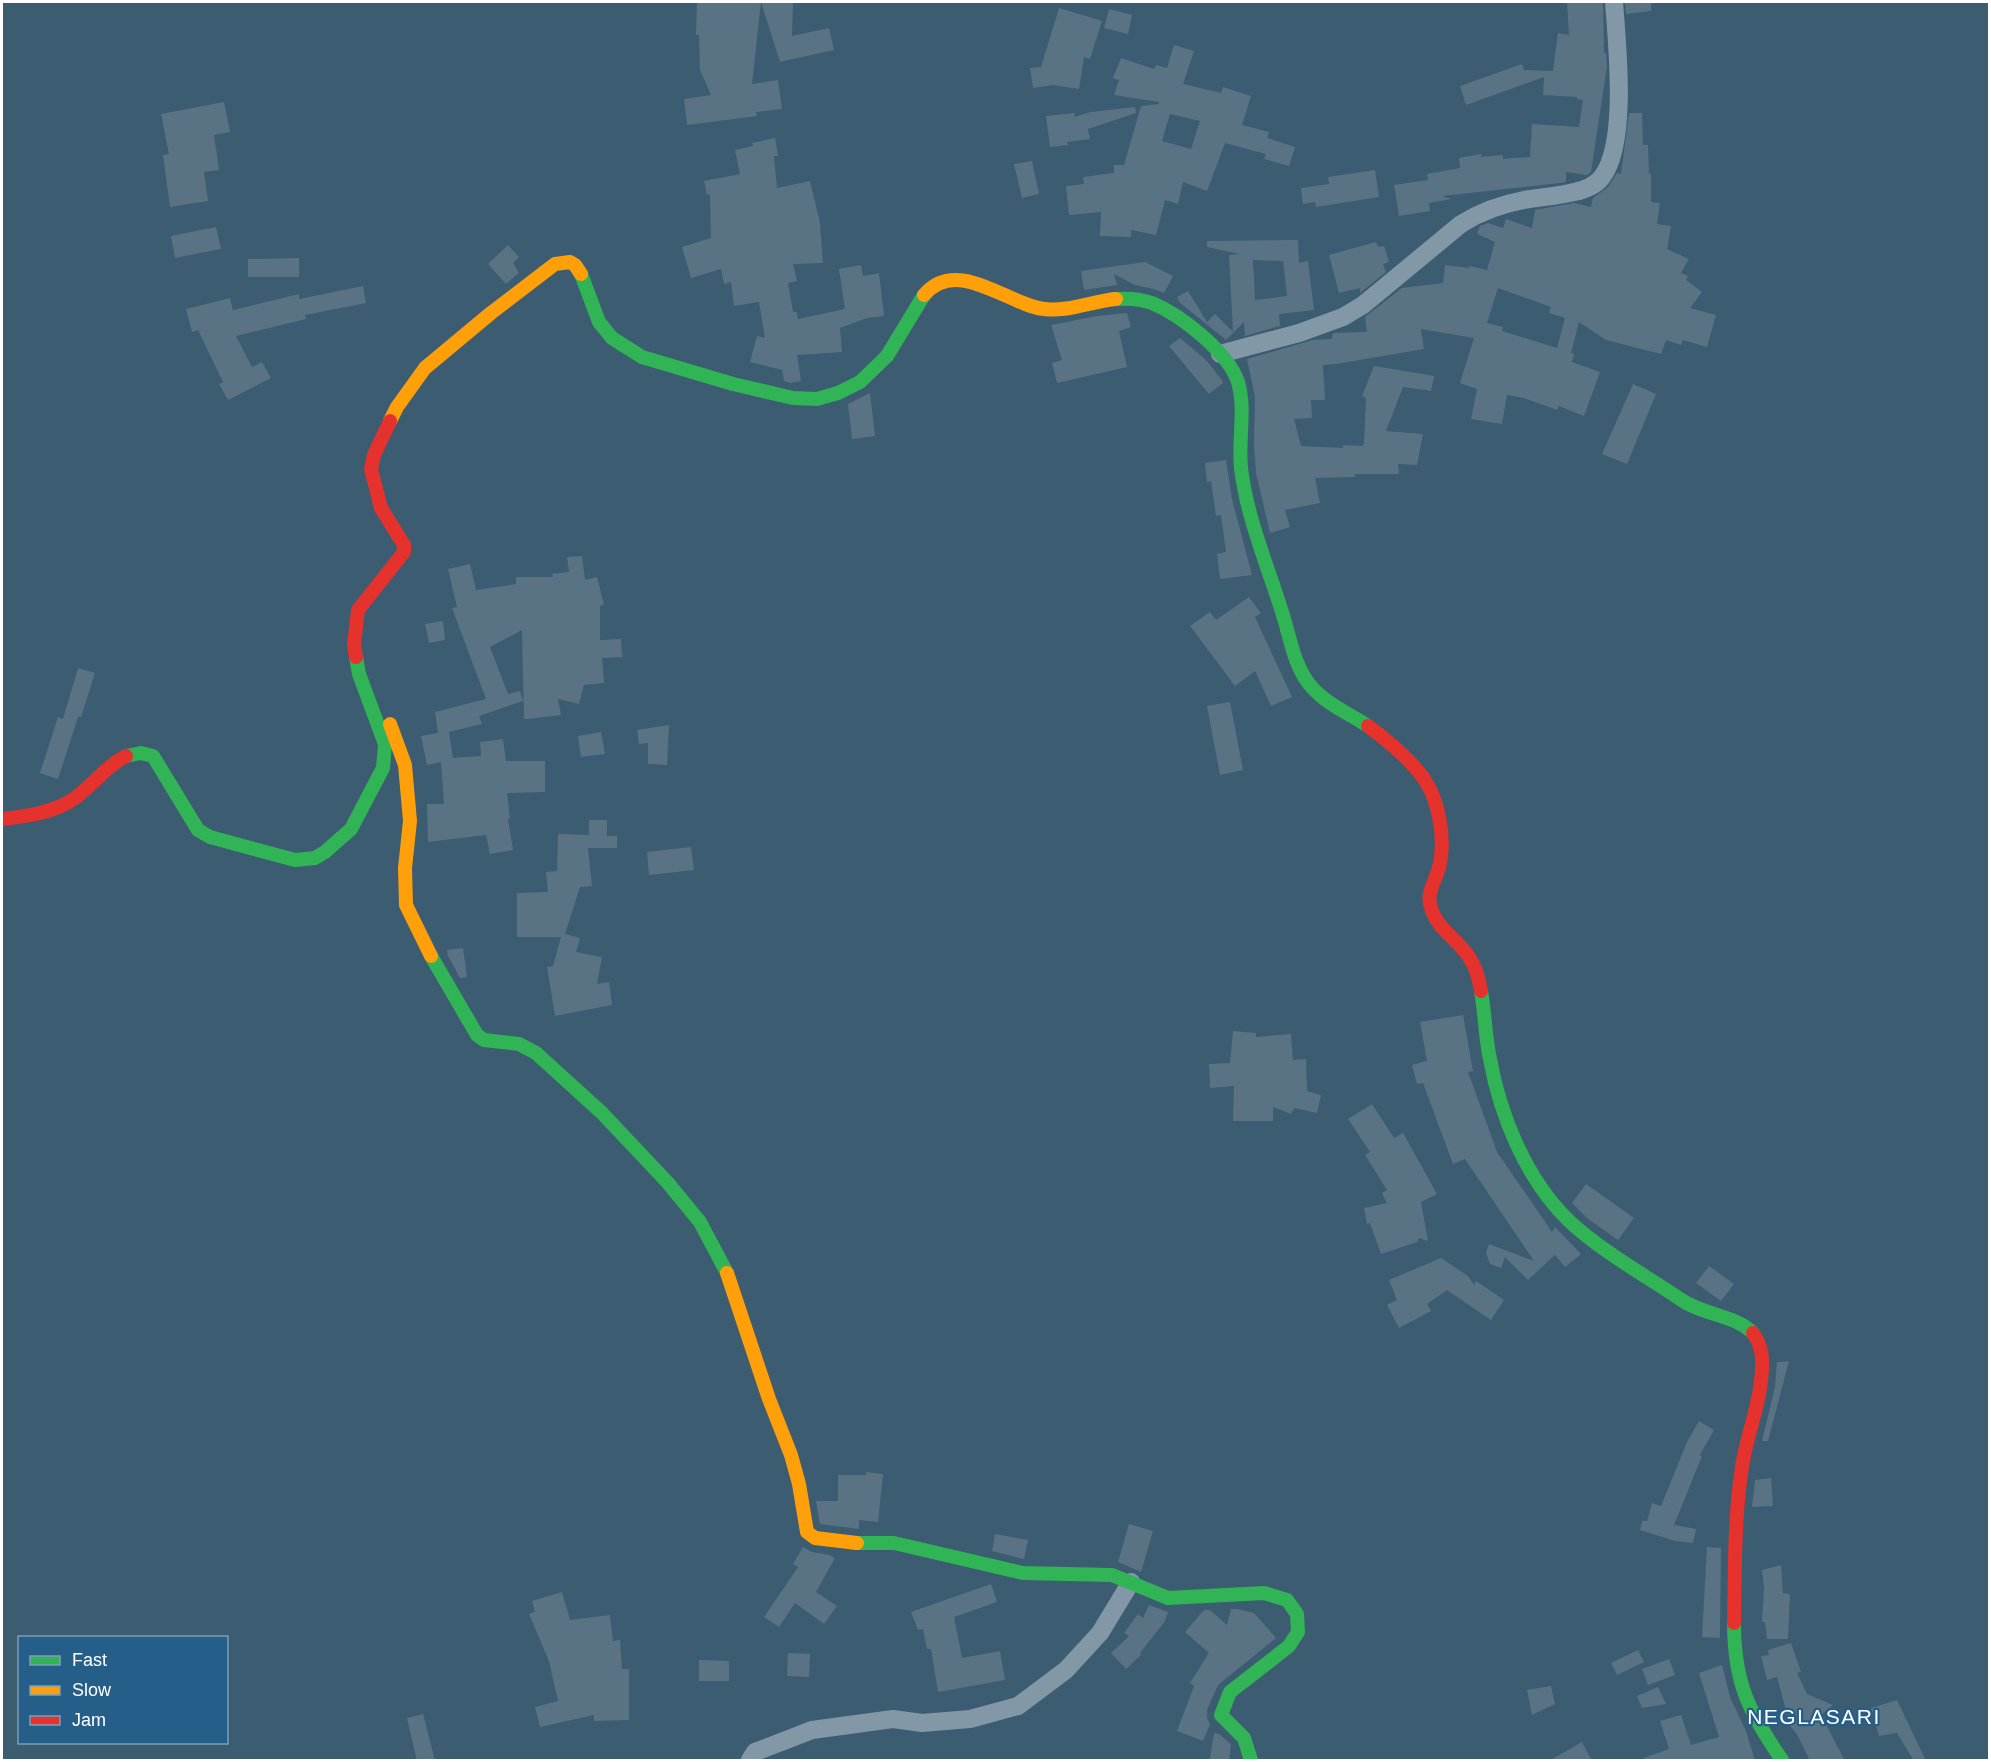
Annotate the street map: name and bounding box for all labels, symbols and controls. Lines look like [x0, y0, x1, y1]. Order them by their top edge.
legend [18, 1636, 228, 1744]
text: Fast [72, 1650, 107, 1670]
text: Slow [72, 1680, 112, 1700]
district label: NEGLASARI [1747, 1705, 1881, 1728]
text: Jam [72, 1710, 106, 1730]

